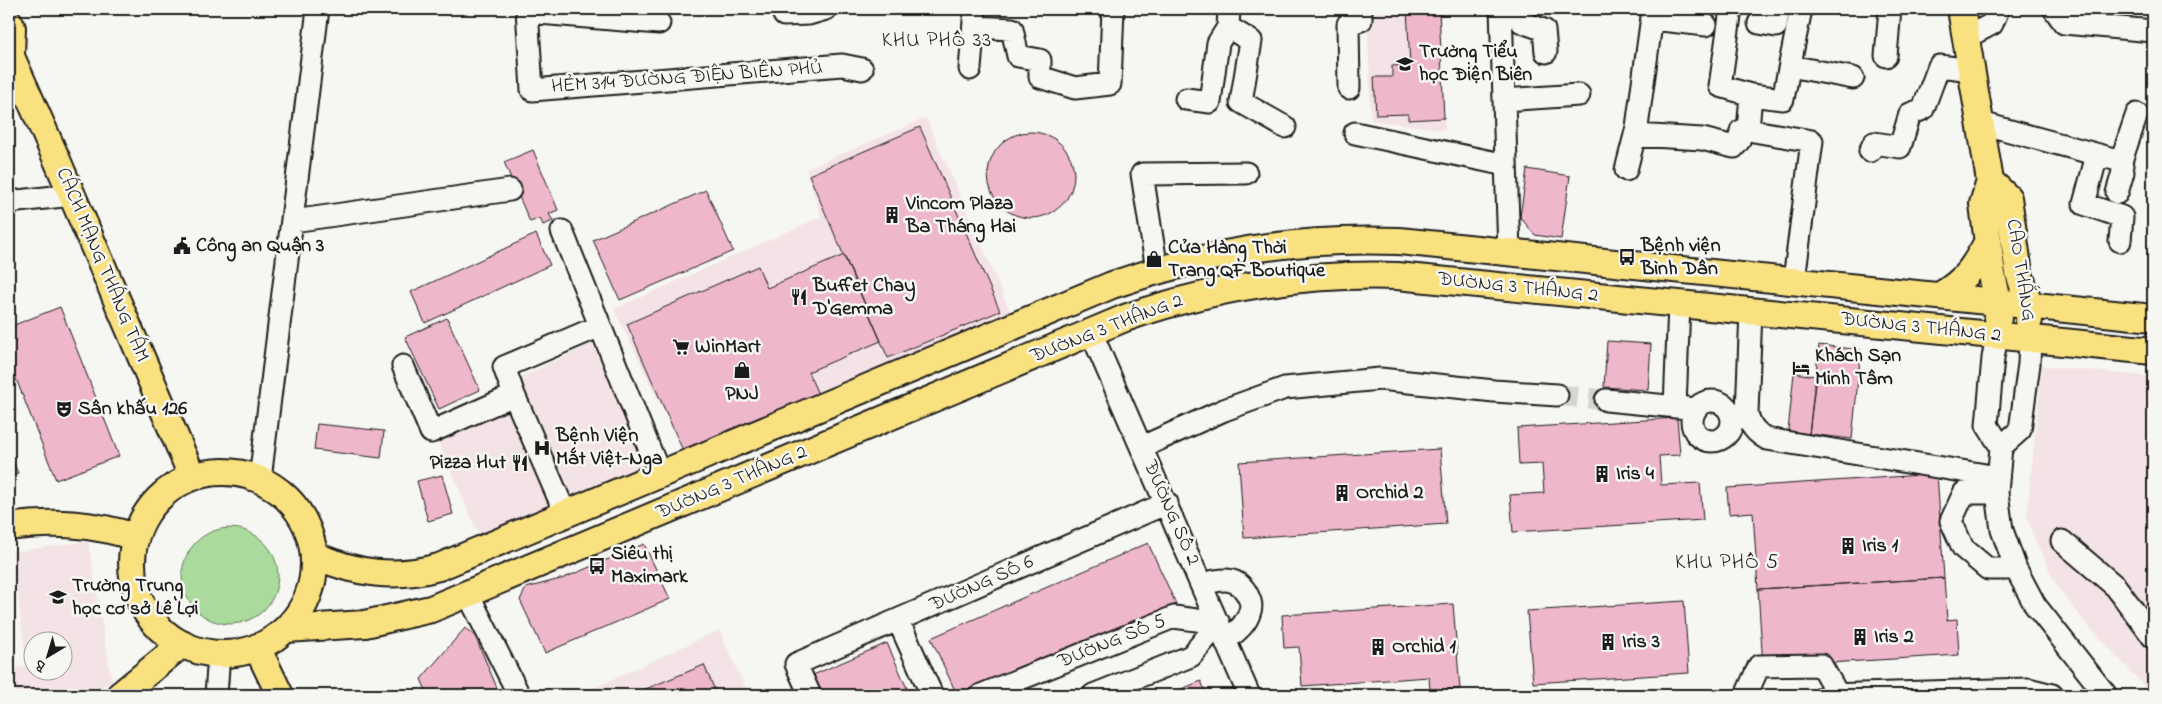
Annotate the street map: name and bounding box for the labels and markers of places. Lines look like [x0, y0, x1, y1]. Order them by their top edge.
place label: Trường Tiểu học Điện Biên [1419, 38, 1532, 90]
school or university icon: Trường Tiểu học Điện Biên [1395, 54, 1415, 74]
place label: Vincom Plaza Ba Tháng Hai [905, 190, 1017, 243]
building icon: Vincom Plaza Ba Tháng Hai [882, 205, 902, 225]
place label: Công an Quận 3 [196, 232, 324, 262]
place label: Bệnh viện Bình Dân [1640, 232, 1721, 284]
place label: Cửa Hàng Thời Trang QF Boutique [1168, 234, 1326, 287]
public building icon: Công an Quận 3 [172, 236, 192, 256]
bus stop icon: Bệnh viện Bình Dân [1617, 247, 1637, 267]
shop icon: Cửa Hàng Thời Trang QF Boutique [1144, 249, 1164, 269]
place label: Buffet Chay D'Gemma [812, 272, 915, 324]
restaurant icon: Buffet Chay D'Gemma [789, 287, 809, 307]
place label: WinMart [695, 333, 761, 362]
supermarket icon: WinMart [671, 337, 691, 357]
place label: Khách Sạn Minh Tâm [1815, 342, 1901, 394]
hotel icon: Khách Sạn Minh Tâm [1791, 358, 1811, 378]
shop icon: PNJ [732, 360, 752, 380]
place label: PNJ [725, 380, 759, 409]
place label: Sân khấu 126 [78, 395, 187, 424]
theatre icon: Sân khấu 126 [54, 399, 74, 419]
place label: Bệnh Viện Mắt Việt-Nga [555, 422, 663, 475]
hospital icon: Bệnh Viện Mắt Việt-Nga [532, 438, 552, 458]
place label: Pizza Hut [430, 449, 506, 478]
restaurant icon: Pizza Hut [510, 453, 530, 473]
place label: Iris 4 [1616, 460, 1655, 489]
building icon: Iris 4 [1592, 464, 1612, 484]
place label: Orchid 2 [1356, 479, 1424, 508]
building icon: Orchid 2 [1332, 483, 1352, 503]
place label: Iris 1 [1862, 532, 1899, 561]
building icon: Iris 1 [1838, 536, 1858, 556]
place label: Siêu thị Maximark [611, 540, 689, 592]
bus stop icon: Siêu thị Maximark [587, 556, 607, 576]
place label: Trường Trung học cơ sở Lê Lợi [72, 572, 199, 624]
school or university icon: Trường Trung học cơ sở Lê Lợi [48, 587, 68, 607]
place label: Iris 2 [1874, 623, 1914, 652]
building icon: Iris 2 [1850, 627, 1870, 647]
place label: Iris 3 [1622, 628, 1660, 657]
building icon: Iris 3 [1598, 632, 1618, 652]
place label: Orchid 1 [1392, 633, 1457, 662]
building icon: Orchid 1 [1368, 637, 1388, 657]

